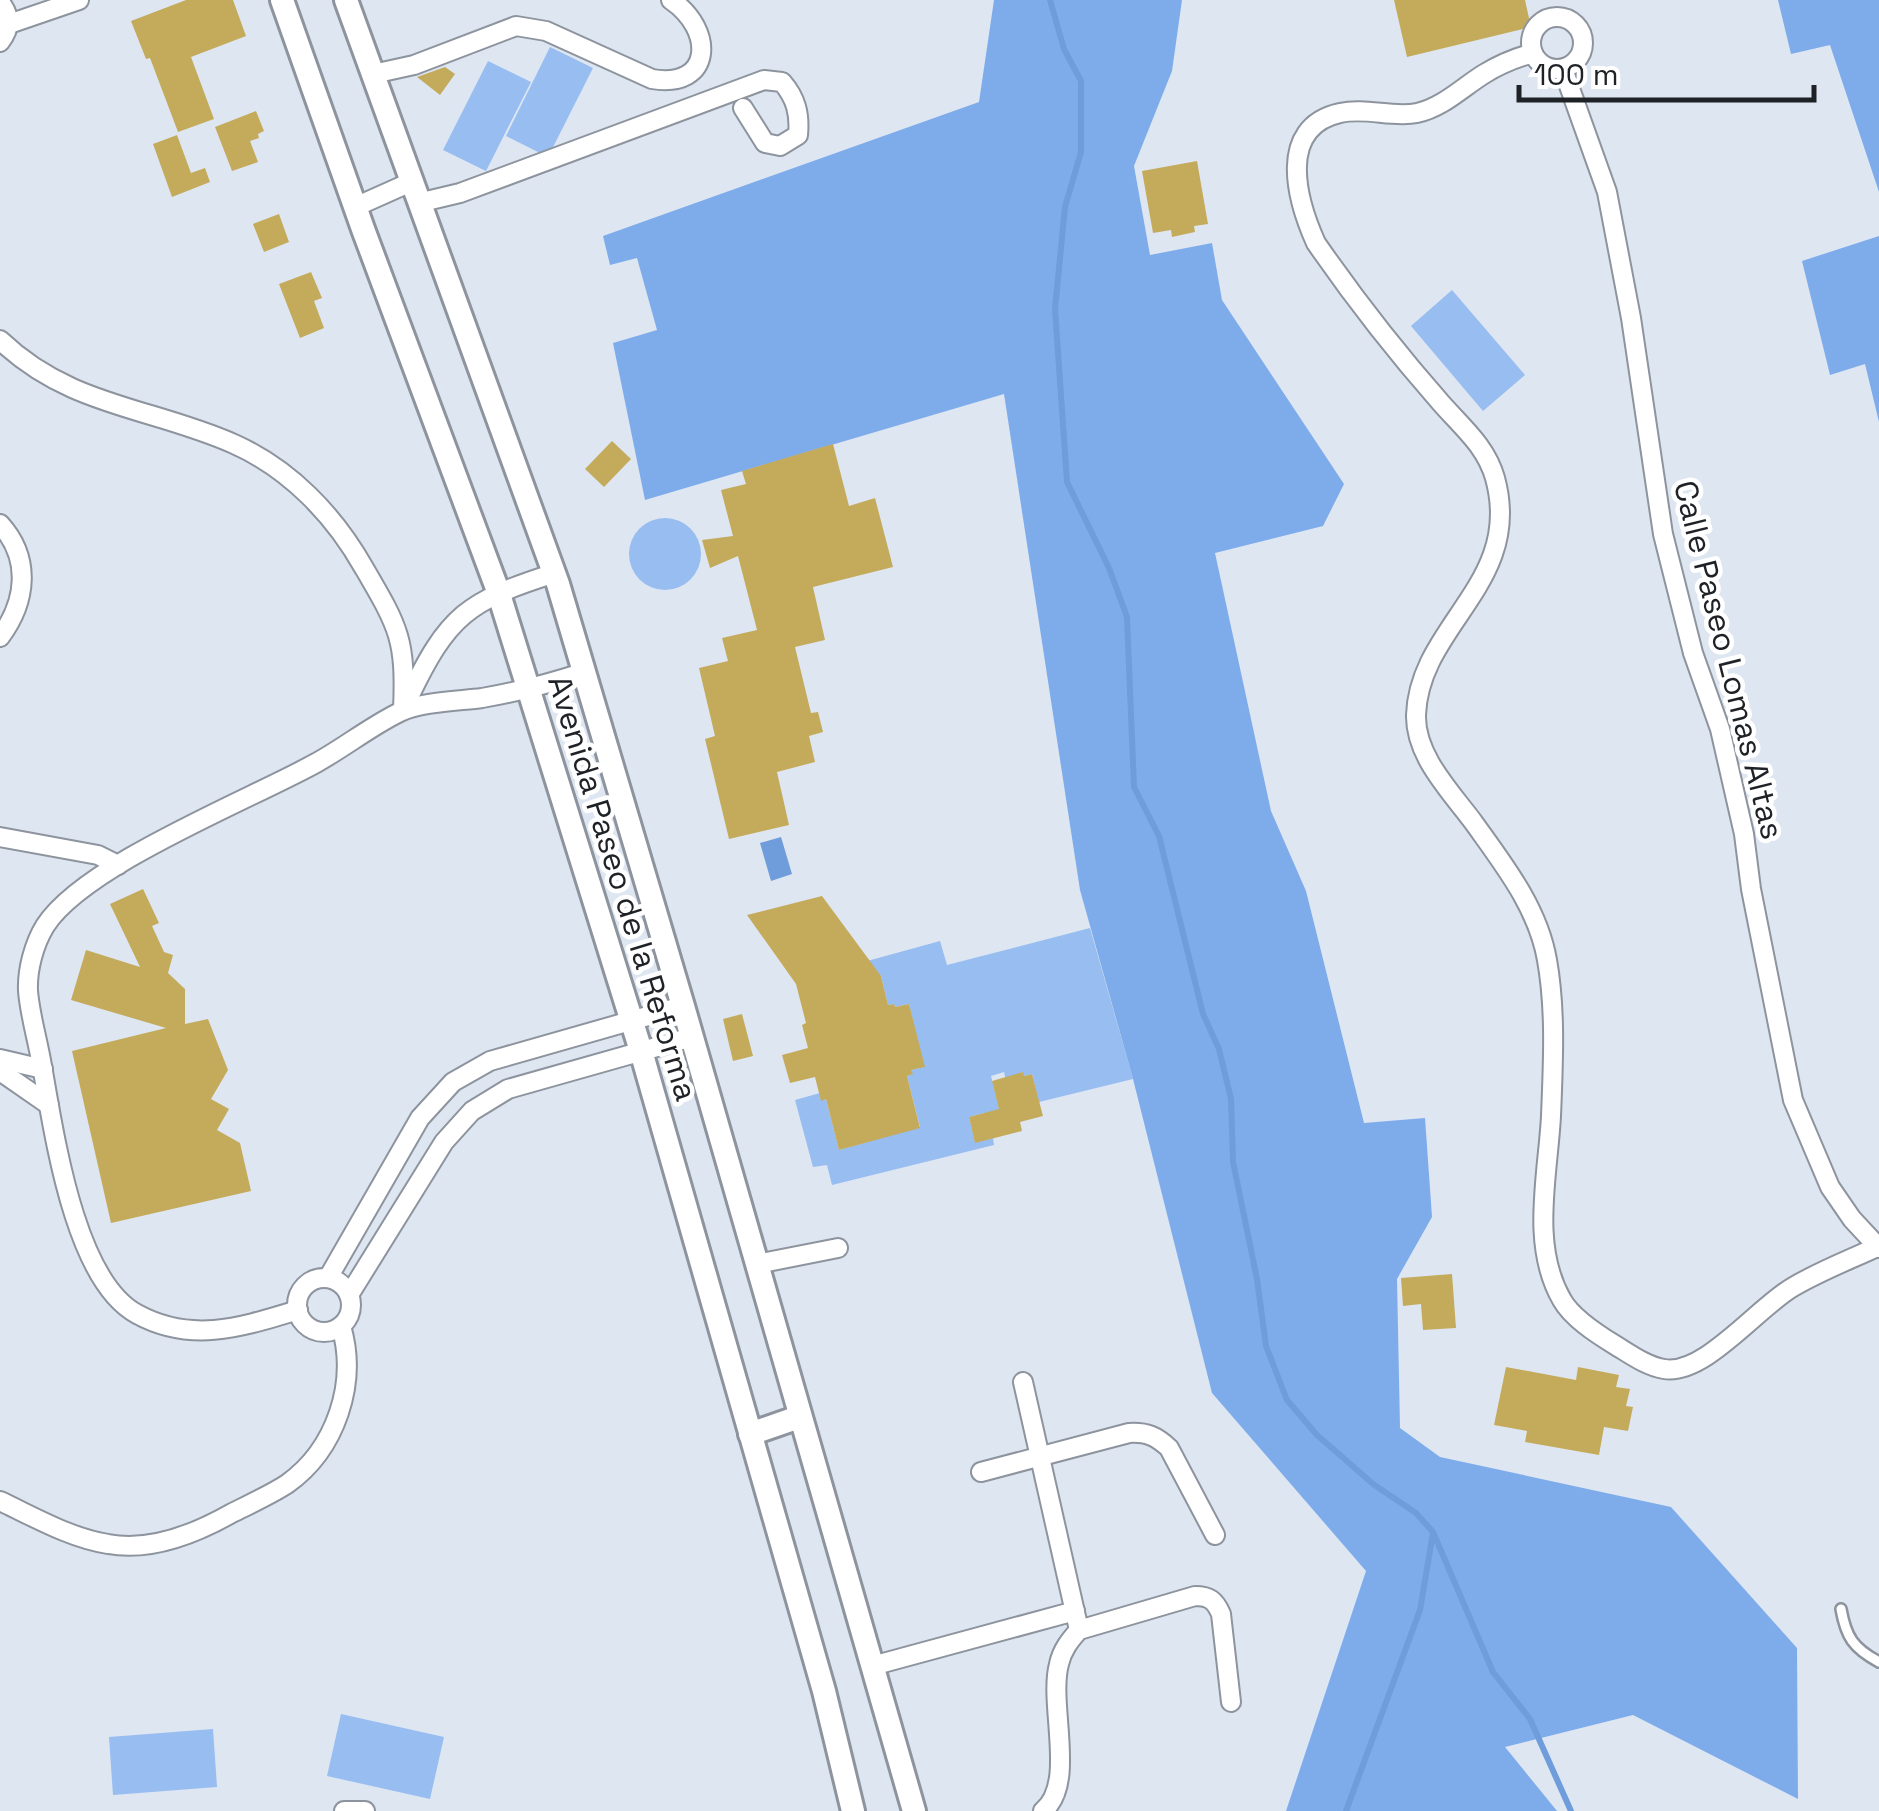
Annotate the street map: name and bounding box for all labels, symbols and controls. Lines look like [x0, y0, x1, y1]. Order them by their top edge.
scale bar [1519, 40, 1814, 102]
text: 100 m [1534, 55, 1619, 94]
street label: Calle Paseo Lomas Altas [1665, 477, 1793, 843]
street label: Avenida Paseo de la Reforma [539, 670, 707, 1106]

